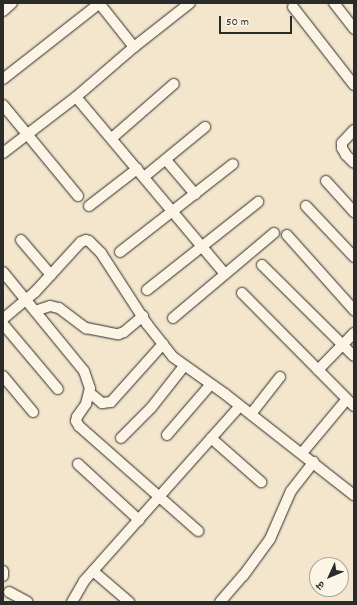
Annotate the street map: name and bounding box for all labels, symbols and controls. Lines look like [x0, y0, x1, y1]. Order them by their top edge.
scale bar [221, 8, 294, 34]
text: 50 m [226, 14, 249, 31]
north arrow [309, 557, 349, 597]
text: उ [313, 577, 329, 592]

